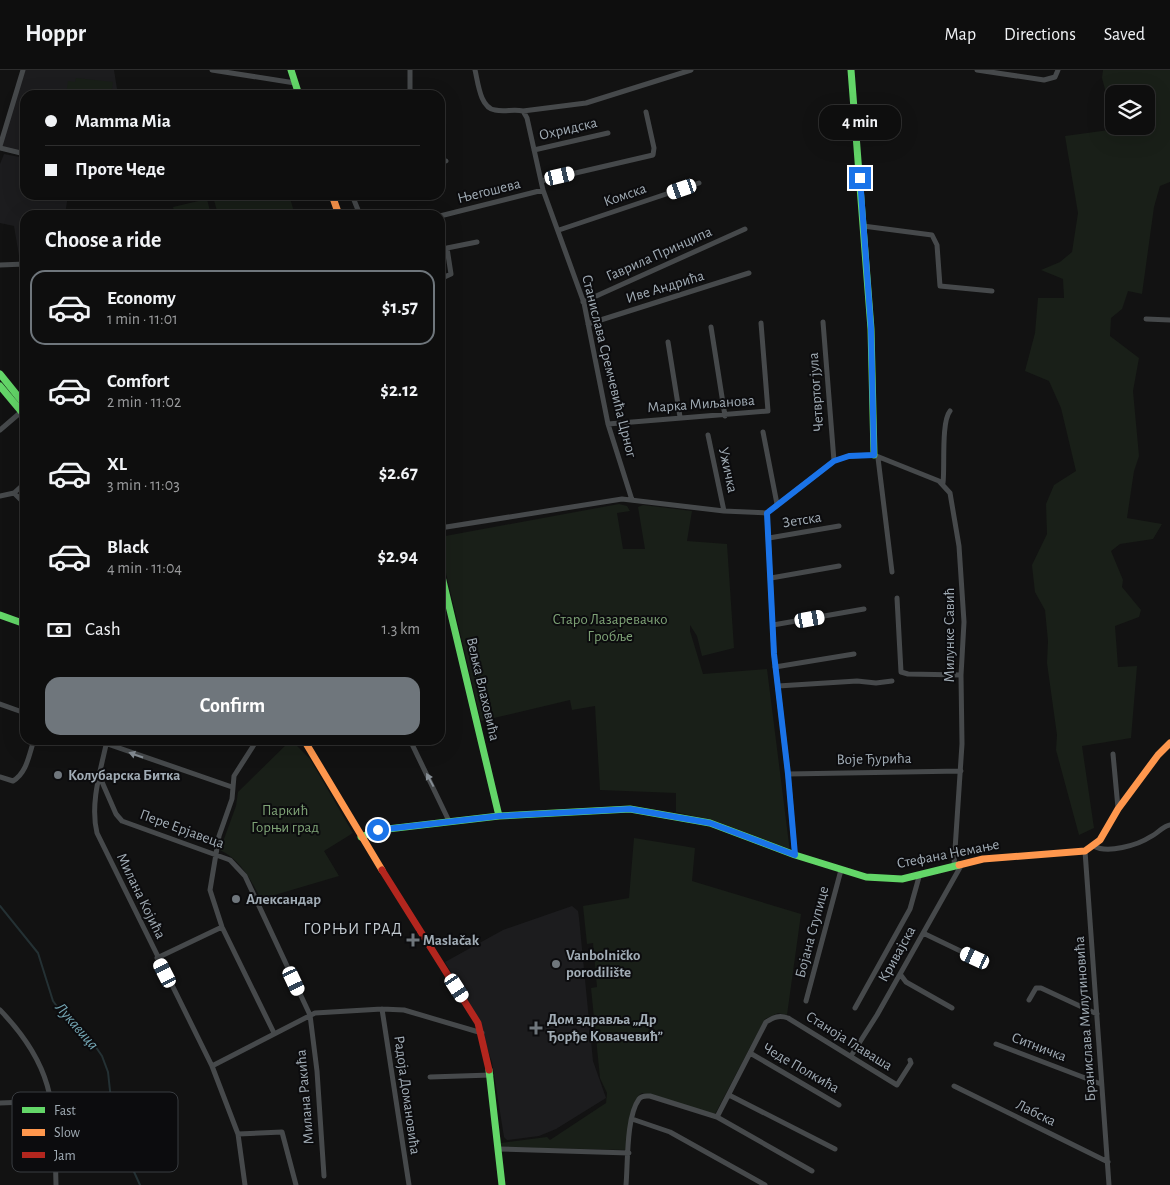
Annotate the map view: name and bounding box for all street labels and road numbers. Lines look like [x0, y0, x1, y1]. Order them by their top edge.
street label: Охридска [538, 115, 599, 143]
street label: Његошева [456, 176, 522, 206]
street label: Комска [602, 181, 648, 209]
street label: Гаврила Принципа [604, 224, 714, 284]
street label: Иве Андрића [624, 268, 706, 306]
street label: Станислава Сремчевића Црног [579, 273, 639, 460]
street label: Четвртог јула [806, 352, 826, 432]
street label: Марка Миљанова [647, 393, 755, 415]
street label: Ужичка [716, 446, 740, 494]
street label: Зетска [781, 510, 823, 530]
street label: Милунке Савић [942, 588, 957, 682]
street label: Вељка Влаховића [464, 636, 502, 742]
street label: Воје Ђурића [836, 751, 912, 767]
street label: Пере Ерјавеца [138, 807, 226, 851]
street label: Стефана Немање [895, 837, 1001, 871]
street label: Милана Којића [114, 851, 168, 941]
street label: Бојана Ступице [793, 884, 831, 980]
street label: Кривајска [876, 924, 918, 984]
street label: Бранислава Милутиновића [1072, 936, 1098, 1102]
street label: Станоја Главаша [803, 1008, 895, 1074]
street label: Ситничка [1010, 1030, 1069, 1064]
street label: Радоја Домановића [391, 1035, 423, 1156]
street label: Чеде Полкића [760, 1040, 842, 1096]
street label: Милана Ракића [293, 1049, 317, 1145]
street label: Лабска [1014, 1097, 1058, 1129]

